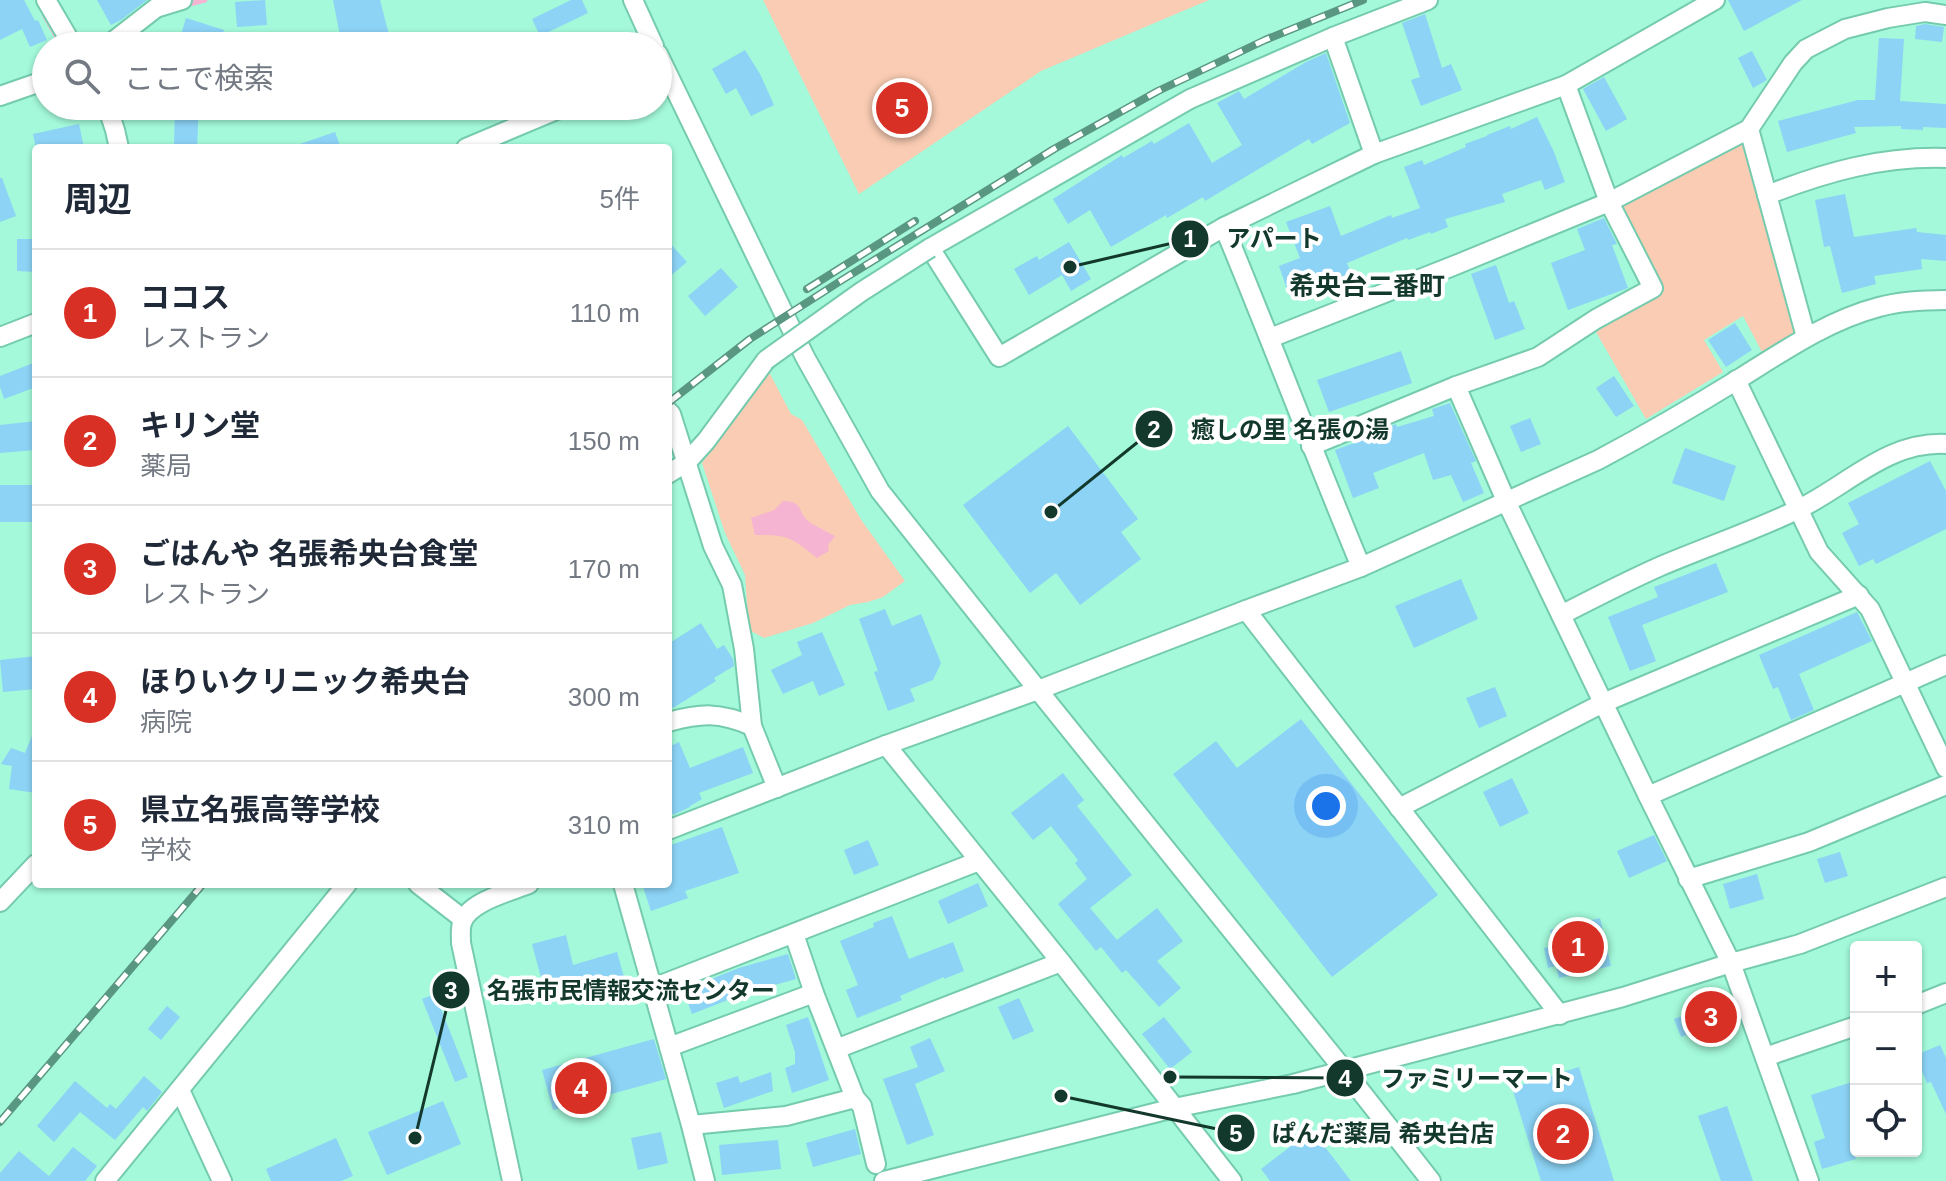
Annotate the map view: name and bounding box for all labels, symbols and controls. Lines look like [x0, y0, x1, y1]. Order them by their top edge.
search box [32, 32, 672, 120]
icon: search [60, 54, 104, 98]
text: ここで検索 [124, 62, 274, 95]
pin: 5 [876, 78, 928, 138]
text: 周辺 [64, 180, 132, 218]
text: 5件 [600, 184, 640, 214]
callout: アパート [1170, 215, 1338, 263]
text: 1 [1183, 225, 1197, 252]
text: アパート [1226, 225, 1322, 252]
district label: 希央台二番町 [1289, 271, 1445, 301]
text: ココス [140, 281, 230, 314]
text: 1 [83, 298, 97, 328]
text: 110 m [570, 298, 640, 328]
text: レストラン [140, 323, 270, 353]
callout: 癒しの里 名張の湯 [1134, 405, 1405, 453]
text: キリン堂 [140, 409, 260, 442]
text: 2 [1147, 416, 1161, 443]
text: 癒しの里 名張の湯 [1191, 416, 1389, 443]
text: 2 [83, 426, 97, 456]
text: 150 m [568, 426, 640, 456]
text: 薬局 [140, 451, 192, 481]
text: ごはんや 名張希央台食堂 [140, 537, 478, 570]
text: 3 [83, 554, 97, 584]
text: 170 m [568, 554, 640, 584]
text: レストラン [140, 579, 270, 609]
text: ほりいクリニック希央台 [140, 665, 470, 698]
text: 4 [83, 682, 97, 712]
text: 300 m [568, 682, 640, 712]
text: 病院 [140, 707, 192, 737]
your location [1306, 786, 1346, 826]
text: 県立名張高等学校 [140, 793, 380, 826]
text: 5 [83, 810, 97, 840]
text: 310 m [568, 810, 640, 840]
text: 学校 [140, 835, 192, 865]
pin: 1 [1552, 917, 1604, 977]
map controls [1850, 941, 1922, 1157]
button: + [1850, 941, 1922, 1013]
callout: 名張市民情報交流センター [431, 966, 791, 1014]
text: 3 [444, 977, 458, 1004]
text: 名張市民情報交流センター [487, 977, 775, 1004]
pin: 3 [1685, 987, 1737, 1047]
button: − [1850, 1013, 1922, 1085]
callout: ファミリーマート [1325, 1054, 1589, 1102]
pin: 4 [555, 1058, 607, 1118]
text: 4 [1338, 1065, 1352, 1092]
text: ファミリーマート [1381, 1065, 1573, 1092]
button: locate [1850, 1085, 1922, 1157]
pin: 2 [1537, 1104, 1589, 1164]
callout: ぱんだ薬局 希央台店 [1216, 1109, 1510, 1157]
text: 5 [1229, 1120, 1243, 1147]
text: ぱんだ薬局 希央台店 [1272, 1120, 1494, 1147]

